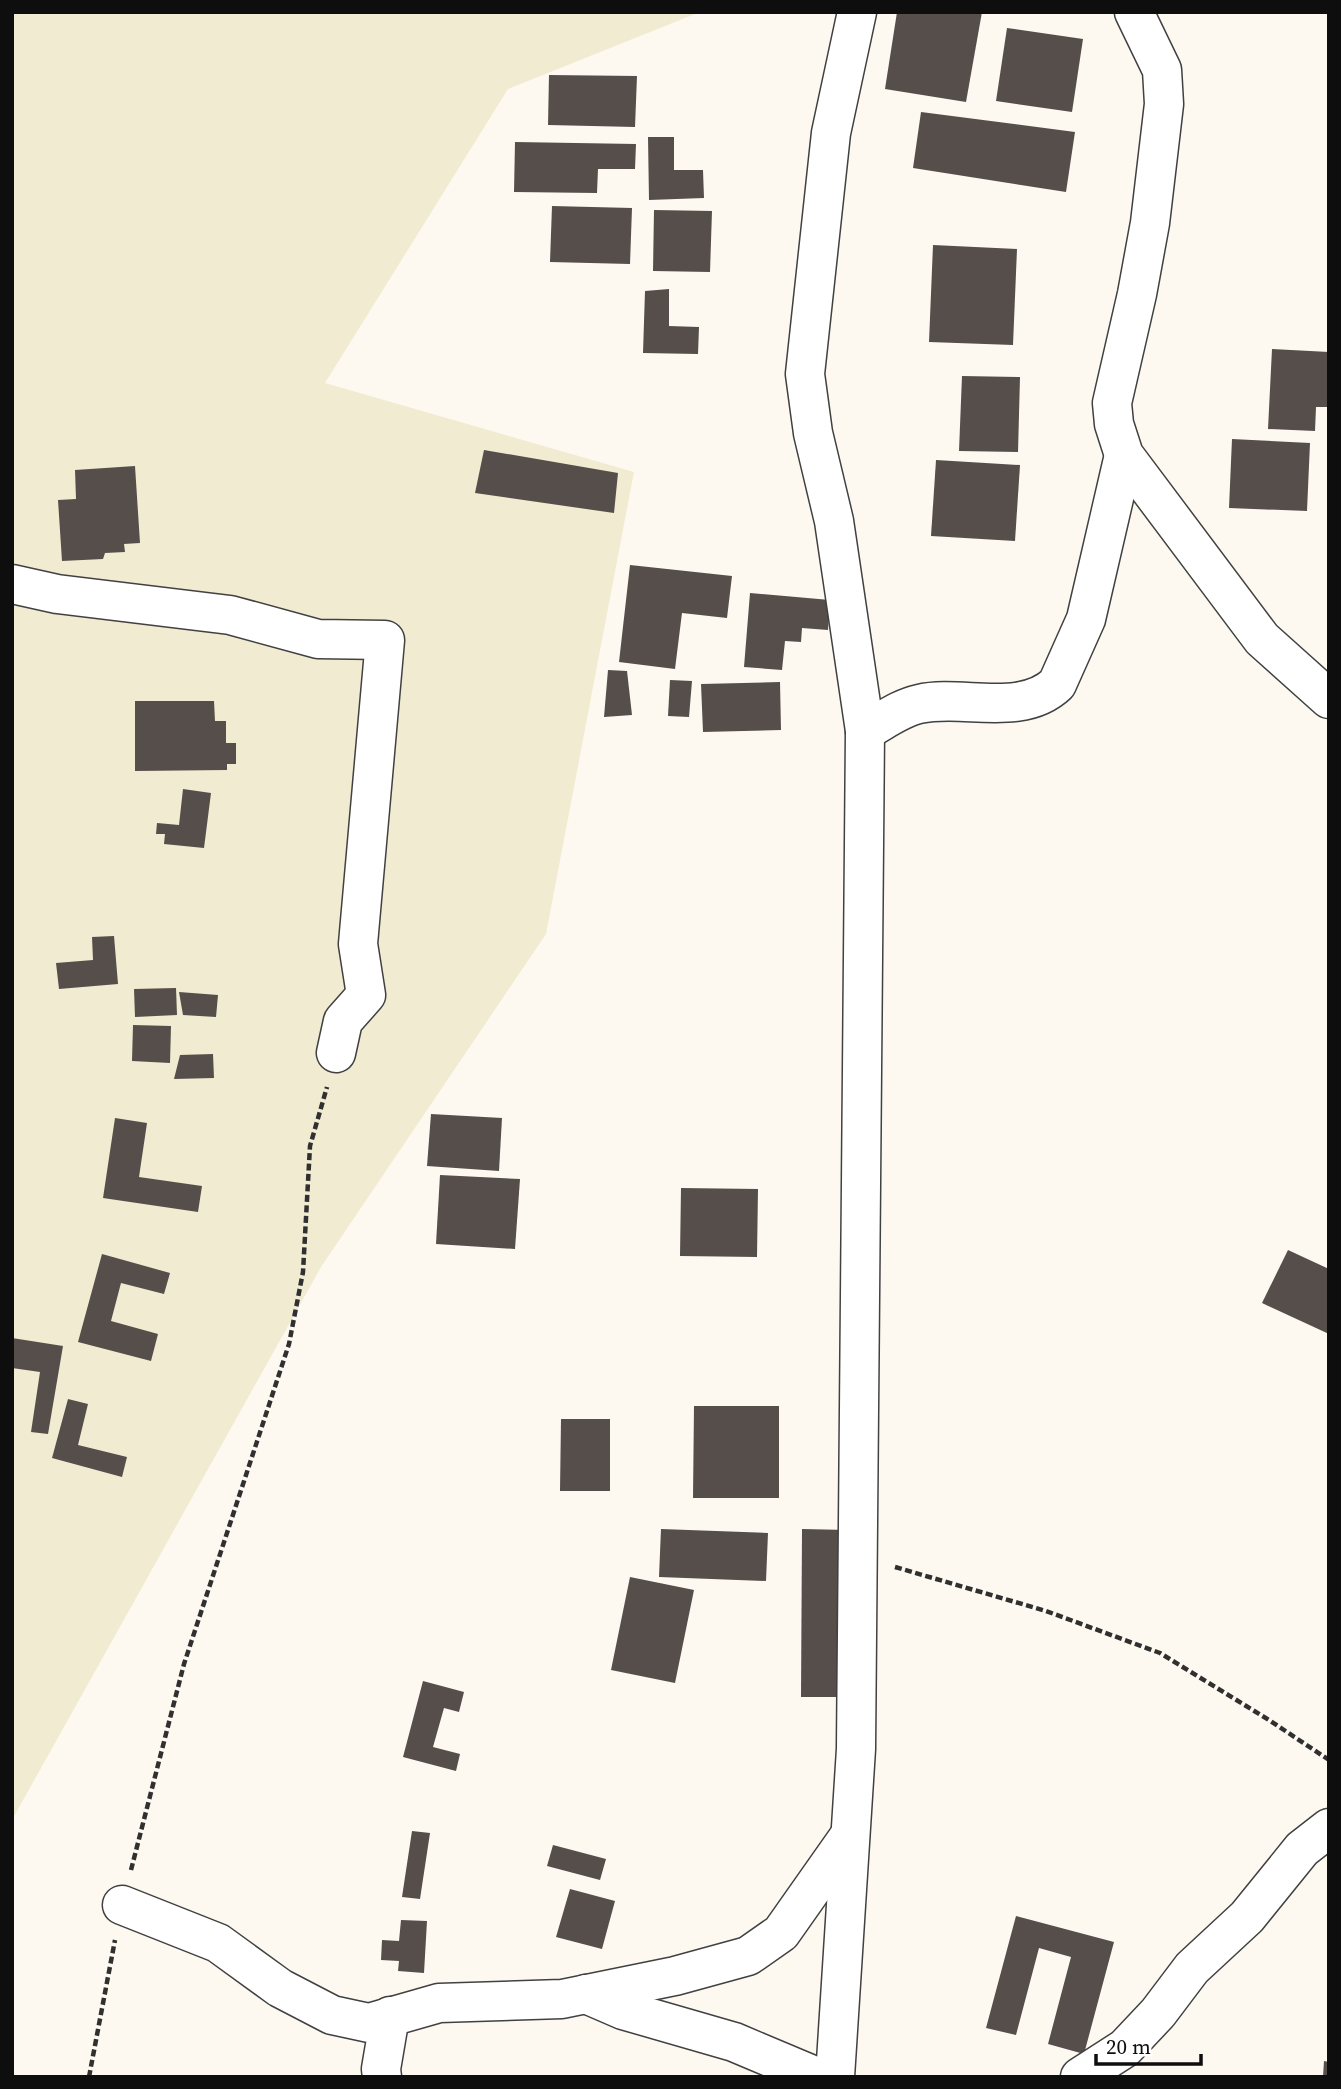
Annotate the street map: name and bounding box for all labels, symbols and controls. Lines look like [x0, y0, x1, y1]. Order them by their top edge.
scale bar [1096, 2022, 1201, 2066]
text: 20 m [1106, 2032, 1151, 2061]

